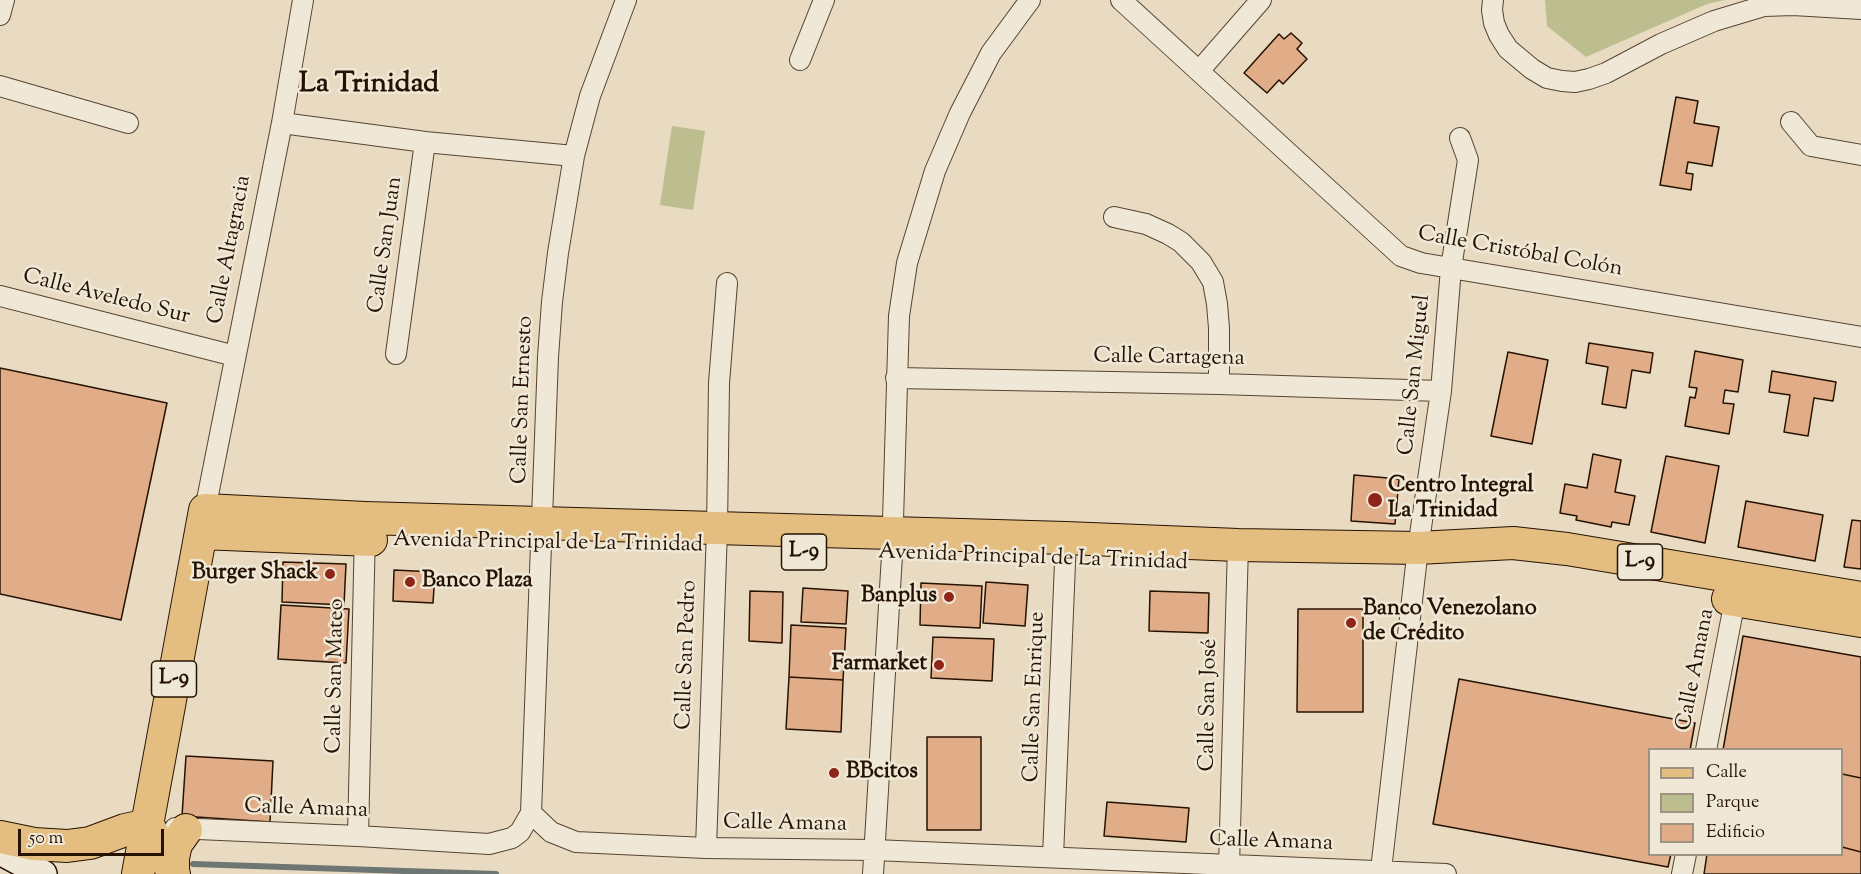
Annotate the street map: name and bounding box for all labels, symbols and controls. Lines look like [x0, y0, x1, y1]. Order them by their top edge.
district label: La Trinidad [299, 69, 439, 103]
street label: Calle Altagracia [204, 173, 258, 327]
street label: Calle San Juan [364, 175, 410, 315]
street label: Calle Cristóbal Colón [1416, 222, 1624, 284]
street label: Calle Aveledo Sur [20, 264, 192, 332]
street label: Calle San Miguel [1394, 293, 1438, 457]
street label: Calle San Ernesto [508, 315, 540, 485]
street label: Calle Cartagena [1093, 344, 1245, 374]
place label: Centro Integral La Trinidad [1388, 474, 1534, 526]
marker: Centro Integral La Trinidad [1366, 491, 1384, 509]
street label: Avenida Principal de La Trinidad [393, 528, 703, 560]
road number: L-9 [782, 534, 826, 570]
street label: Avenida Principal de La Trinidad [878, 540, 1188, 578]
road number: L-9 [1618, 544, 1662, 580]
place label: Burger Shack [192, 561, 318, 587]
marker: Burger Shack [323, 567, 337, 581]
place label: Banco Plaza [422, 569, 533, 595]
marker: Banco Plaza [403, 575, 417, 589]
street label: Calle San Pedro [672, 580, 704, 730]
place label: Banplus [861, 584, 937, 610]
marker: Banplus [942, 590, 956, 604]
place label: Banco Venezolano de Crédito [1363, 597, 1537, 648]
street label: Calle San Mateo [322, 598, 352, 754]
street label: Calle Amana [1672, 607, 1722, 733]
street label: Calle San Enrique [1020, 611, 1052, 783]
marker: Banco Venezolano de Crédito [1344, 616, 1358, 630]
street label: Calle San José [1196, 638, 1224, 772]
place label: Farmarket [832, 652, 927, 678]
marker: Farmarket [932, 658, 946, 672]
road number: L-9 [152, 661, 196, 697]
legend [1648, 748, 1843, 856]
place label: BBcitos [846, 760, 918, 786]
text: Calle [1706, 760, 1747, 786]
marker: BBcitos [827, 766, 841, 780]
text: Parque [1706, 790, 1759, 816]
street label: Calle Amana [244, 795, 368, 825]
street label: Calle Amana [723, 811, 847, 839]
scale bar [21, 817, 166, 855]
text: Edificio [1706, 820, 1765, 846]
text: 50 m [29, 826, 63, 852]
street label: Calle Amana [1209, 828, 1333, 858]

